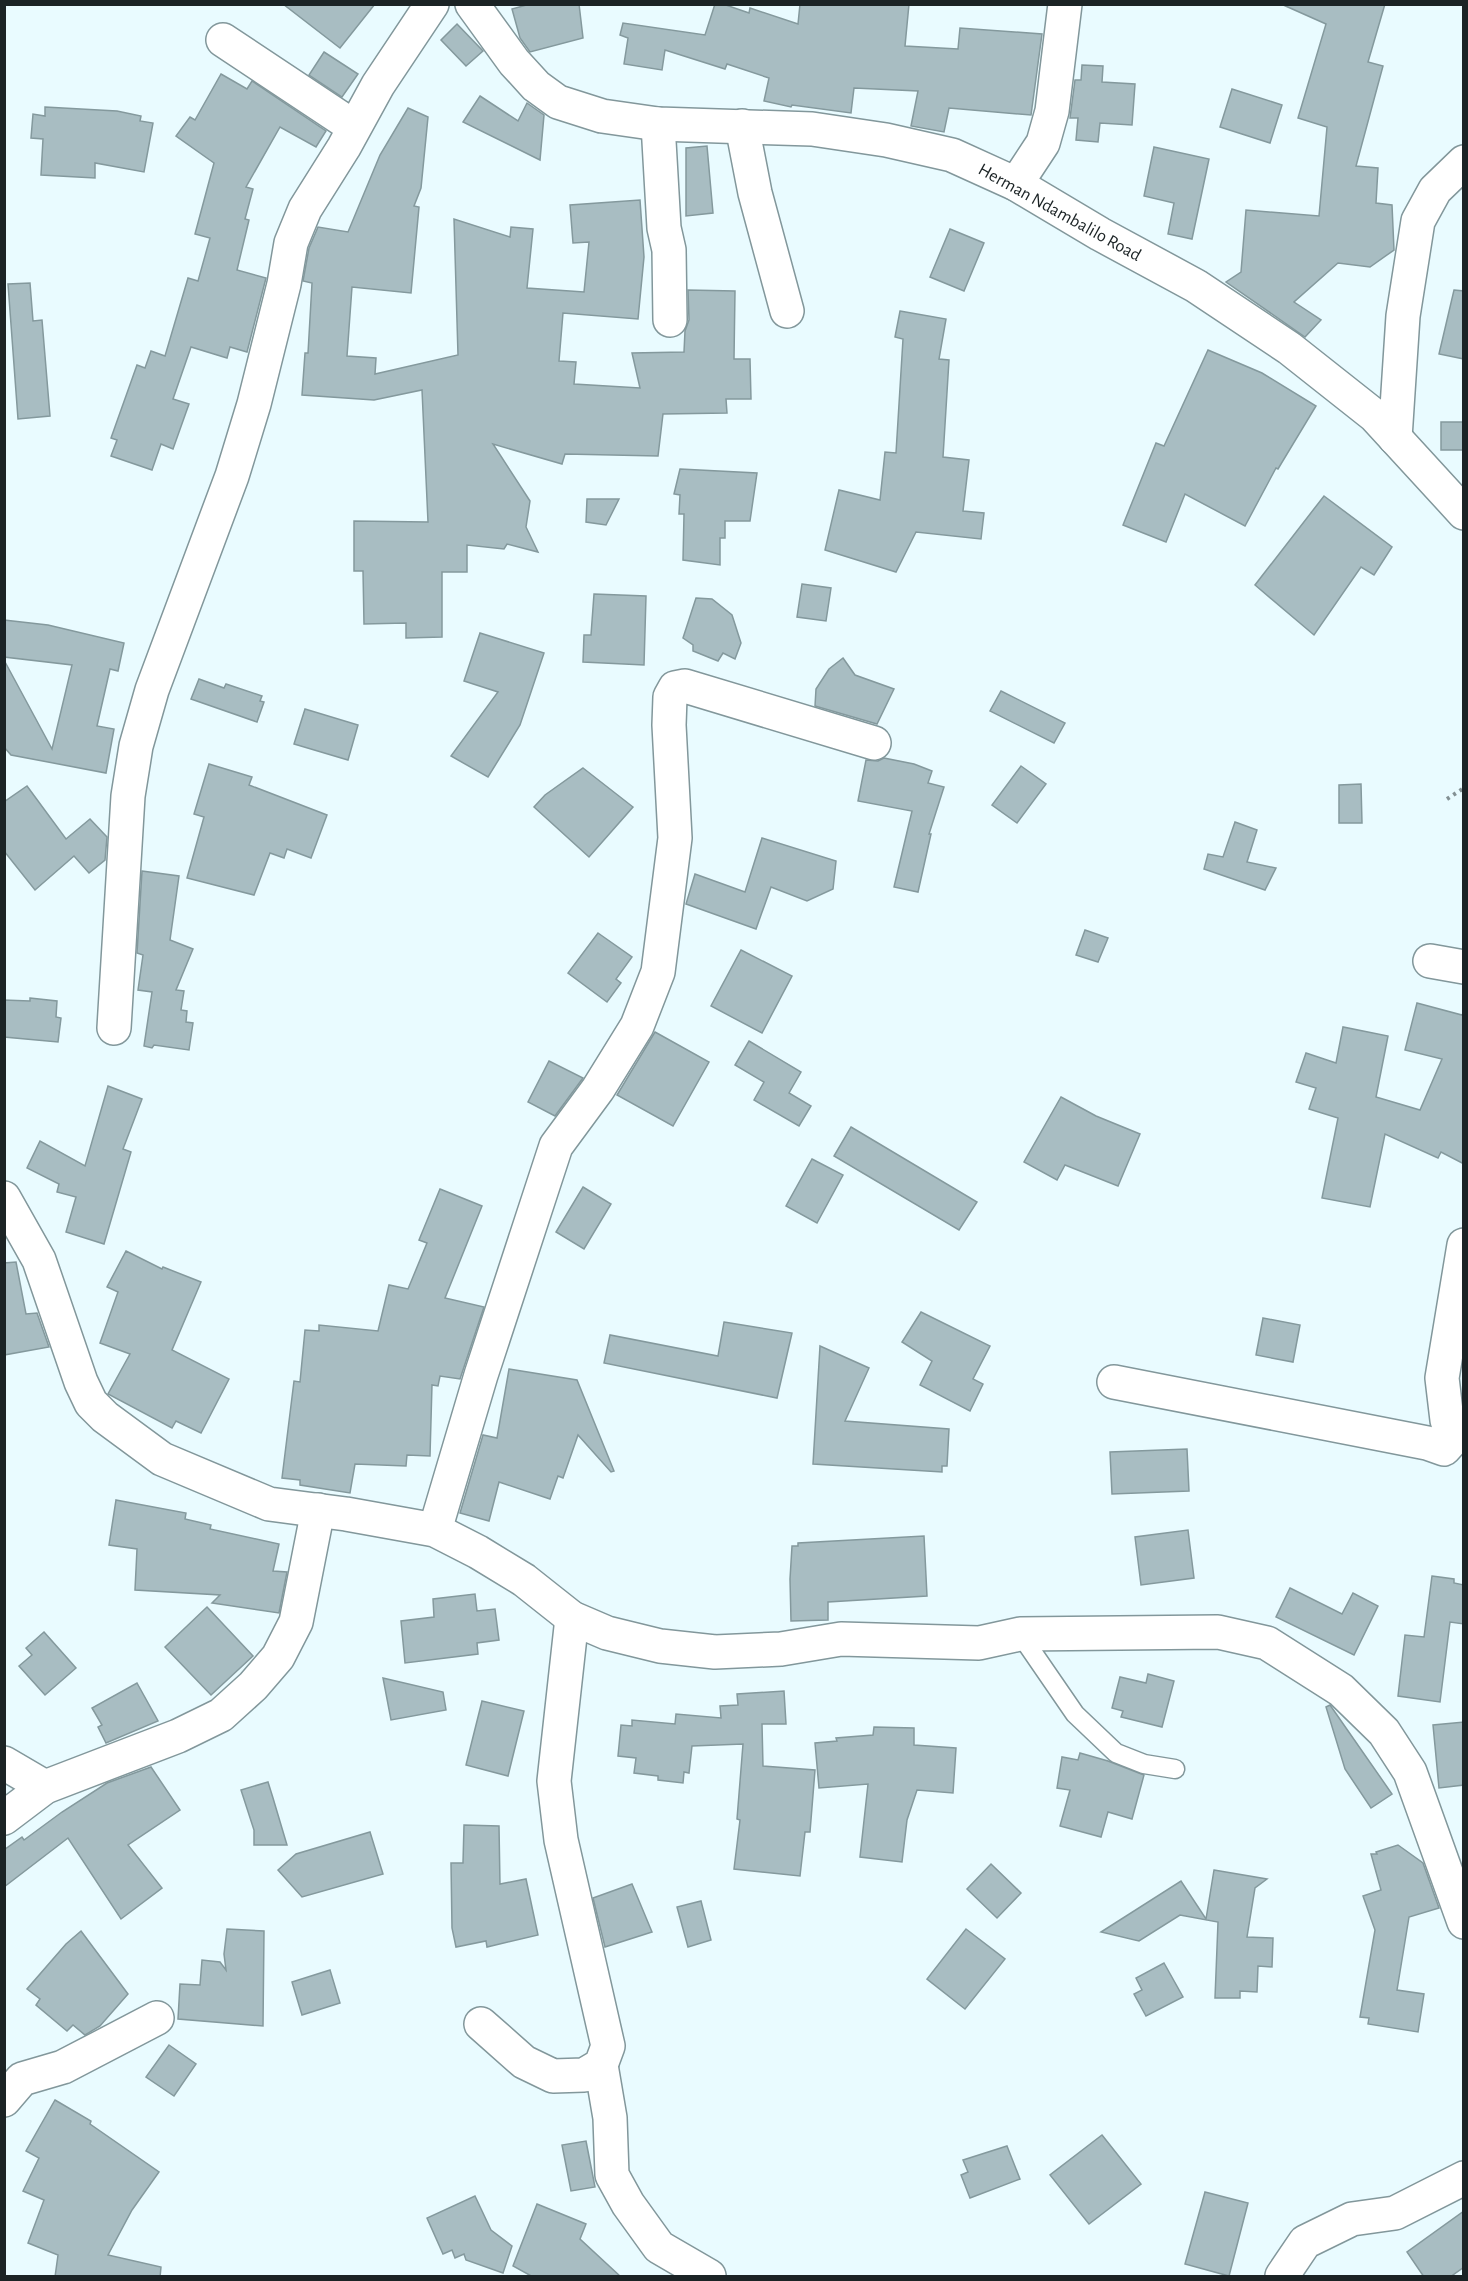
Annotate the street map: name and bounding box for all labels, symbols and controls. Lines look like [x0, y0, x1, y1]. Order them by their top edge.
street label: Herman Ndambalilo Road [975, 161, 1144, 265]

